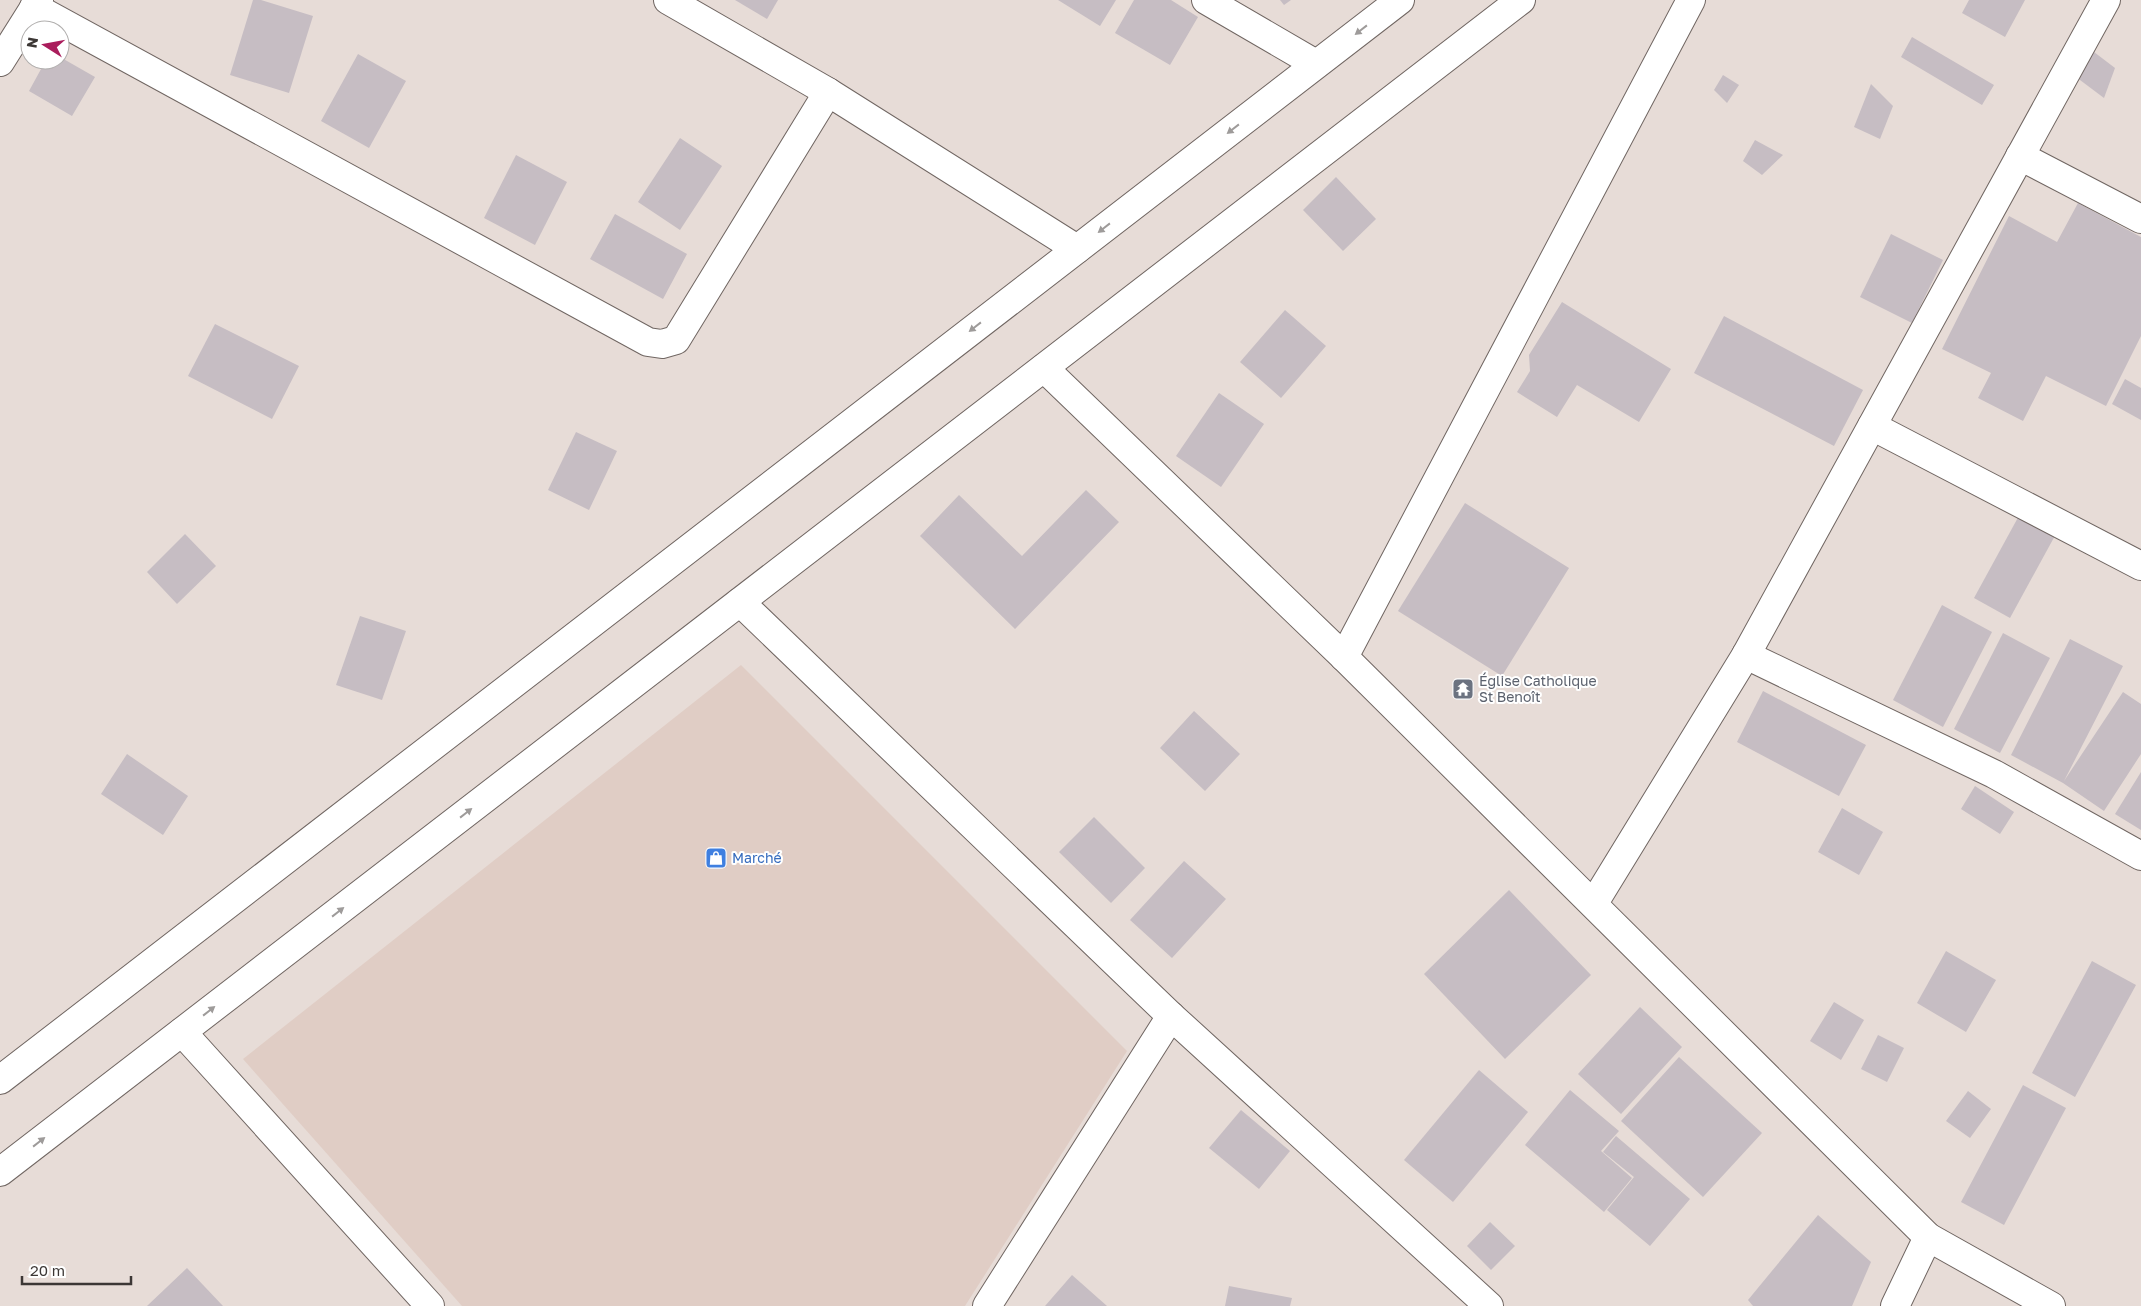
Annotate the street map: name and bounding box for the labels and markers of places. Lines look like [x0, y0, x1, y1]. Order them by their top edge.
place label: Église Catholique St Benoît [1479, 672, 1597, 705]
temple icon: Église Catholique St Benoît [1451, 677, 1475, 701]
shop icon: Marché [704, 846, 728, 870]
place label: Marché [732, 849, 782, 866]

